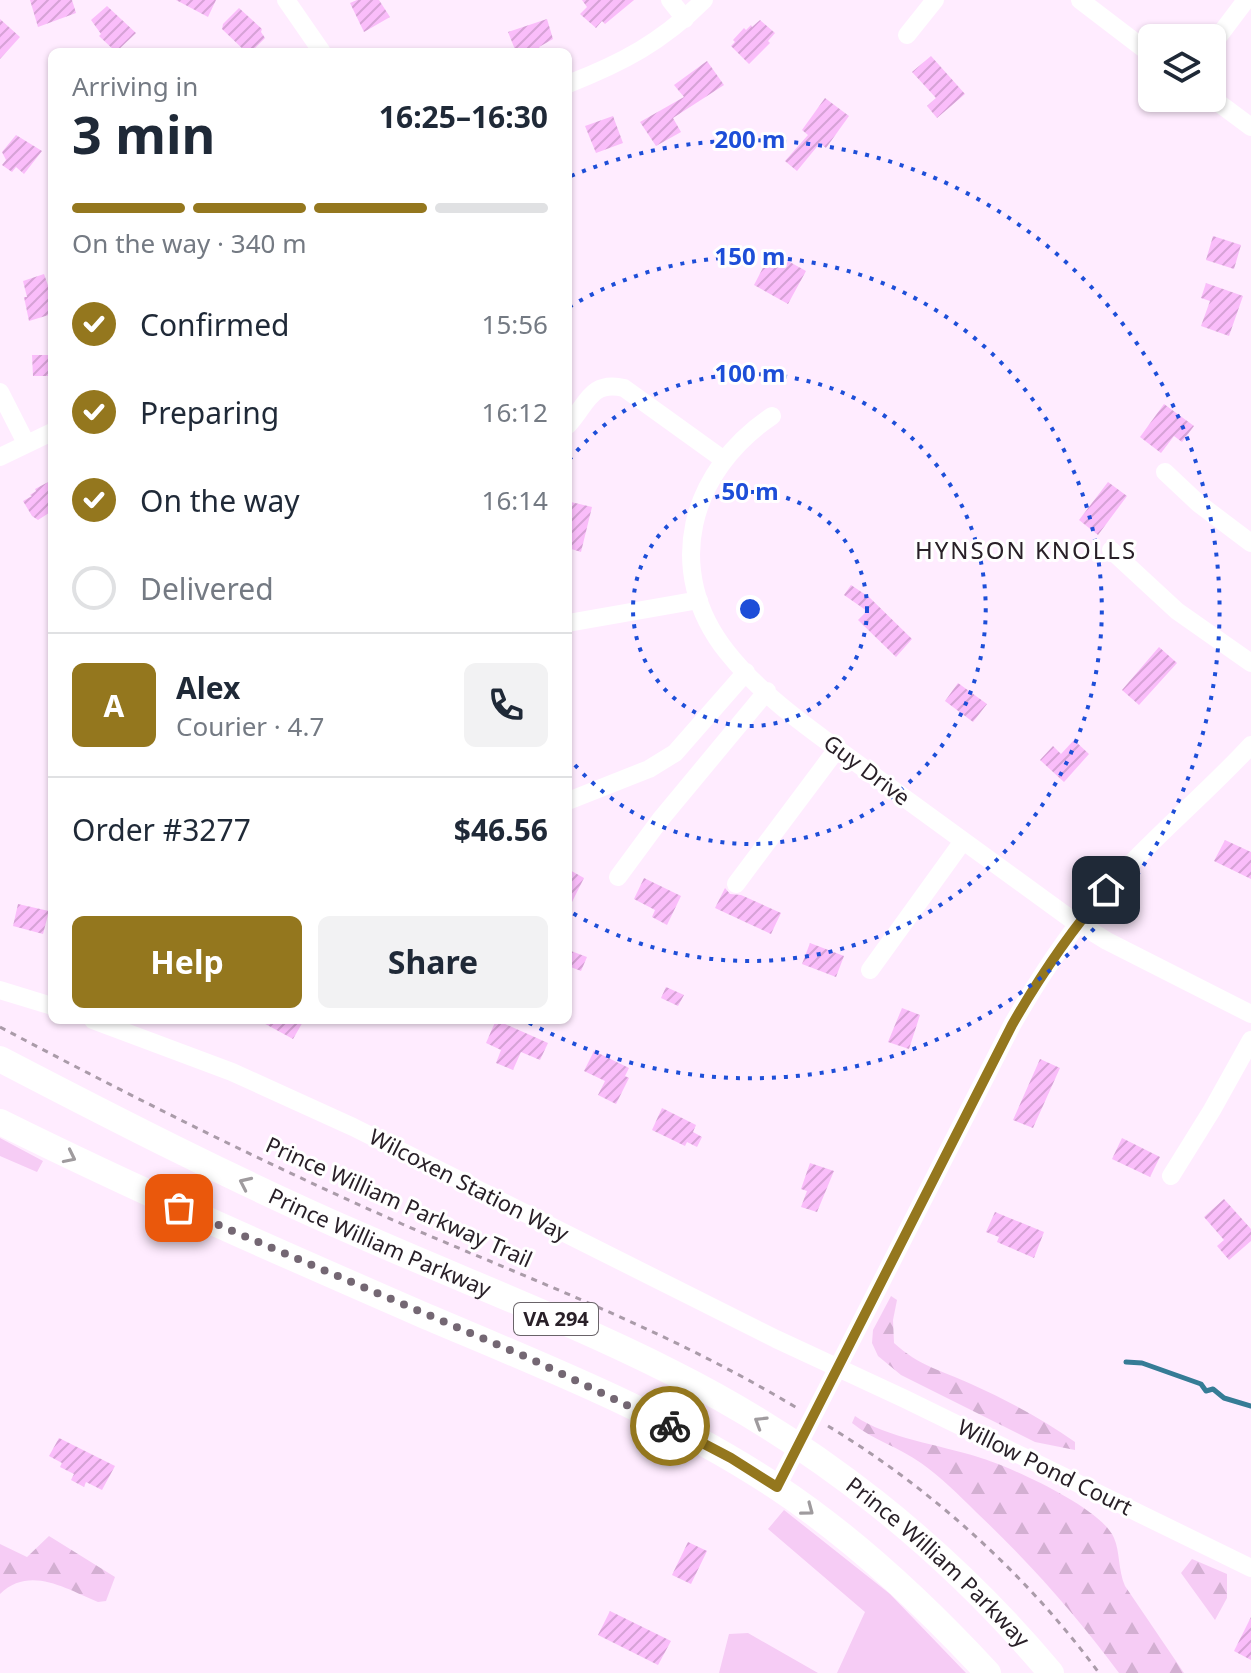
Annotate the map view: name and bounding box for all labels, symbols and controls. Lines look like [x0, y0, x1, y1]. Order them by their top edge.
map controls [1138, 24, 1226, 112]
button: layers [1138, 24, 1226, 112]
text: Arriving in [72, 68, 198, 104]
text: 16:25–16:30 [379, 96, 548, 137]
text: 3 min [72, 98, 215, 169]
text: 200 m [715, 122, 785, 155]
text: On the way · 340 m [72, 225, 306, 261]
text: 150 m [715, 239, 785, 272]
icon: check [72, 302, 116, 346]
text: Confirmed [140, 304, 290, 345]
text: 15:56 [482, 306, 548, 342]
text: 100 m [715, 356, 785, 389]
icon: check [72, 390, 116, 434]
text: Preparing [140, 392, 279, 433]
text: 16:12 [482, 394, 548, 430]
text: 50 m [721, 474, 779, 507]
icon: check [72, 478, 116, 522]
text: On the way [140, 480, 300, 521]
text: 16:14 [482, 482, 548, 518]
district label: HYNSON KNOLLS [915, 533, 1137, 566]
text: Delivered [140, 568, 274, 609]
centre of rings [736, 595, 764, 623]
button: phone [464, 663, 548, 747]
text: Alex [176, 667, 240, 708]
text: A [104, 685, 124, 726]
text: Courier · 4.7 [176, 708, 324, 744]
street label: Guy Drive [818, 727, 917, 812]
text: Order #3277 [72, 809, 251, 850]
text: $46.56 [454, 809, 548, 850]
pin [1072, 856, 1140, 924]
icon: home [1084, 868, 1128, 912]
button: Help [72, 916, 302, 1008]
button: Share [318, 916, 548, 1008]
street label: Wilcoxen Station Way [364, 1121, 575, 1248]
street label: Prince William Parkway Trail [262, 1131, 536, 1273]
one-way arrow [62, 1147, 76, 1163]
pin [145, 1174, 213, 1242]
one-way arrow [239, 1177, 253, 1193]
street label: Prince William Parkway [265, 1182, 495, 1304]
icon: bag [157, 1186, 201, 1230]
road number: VA 294 [514, 1303, 598, 1335]
courier [630, 1386, 710, 1466]
icon: bike [648, 1404, 692, 1448]
street label: Willow Pond Court [953, 1411, 1138, 1521]
one-way arrow [754, 1416, 769, 1431]
street label: Prince William Parkway [841, 1469, 1038, 1654]
one-way arrow [799, 1501, 814, 1515]

